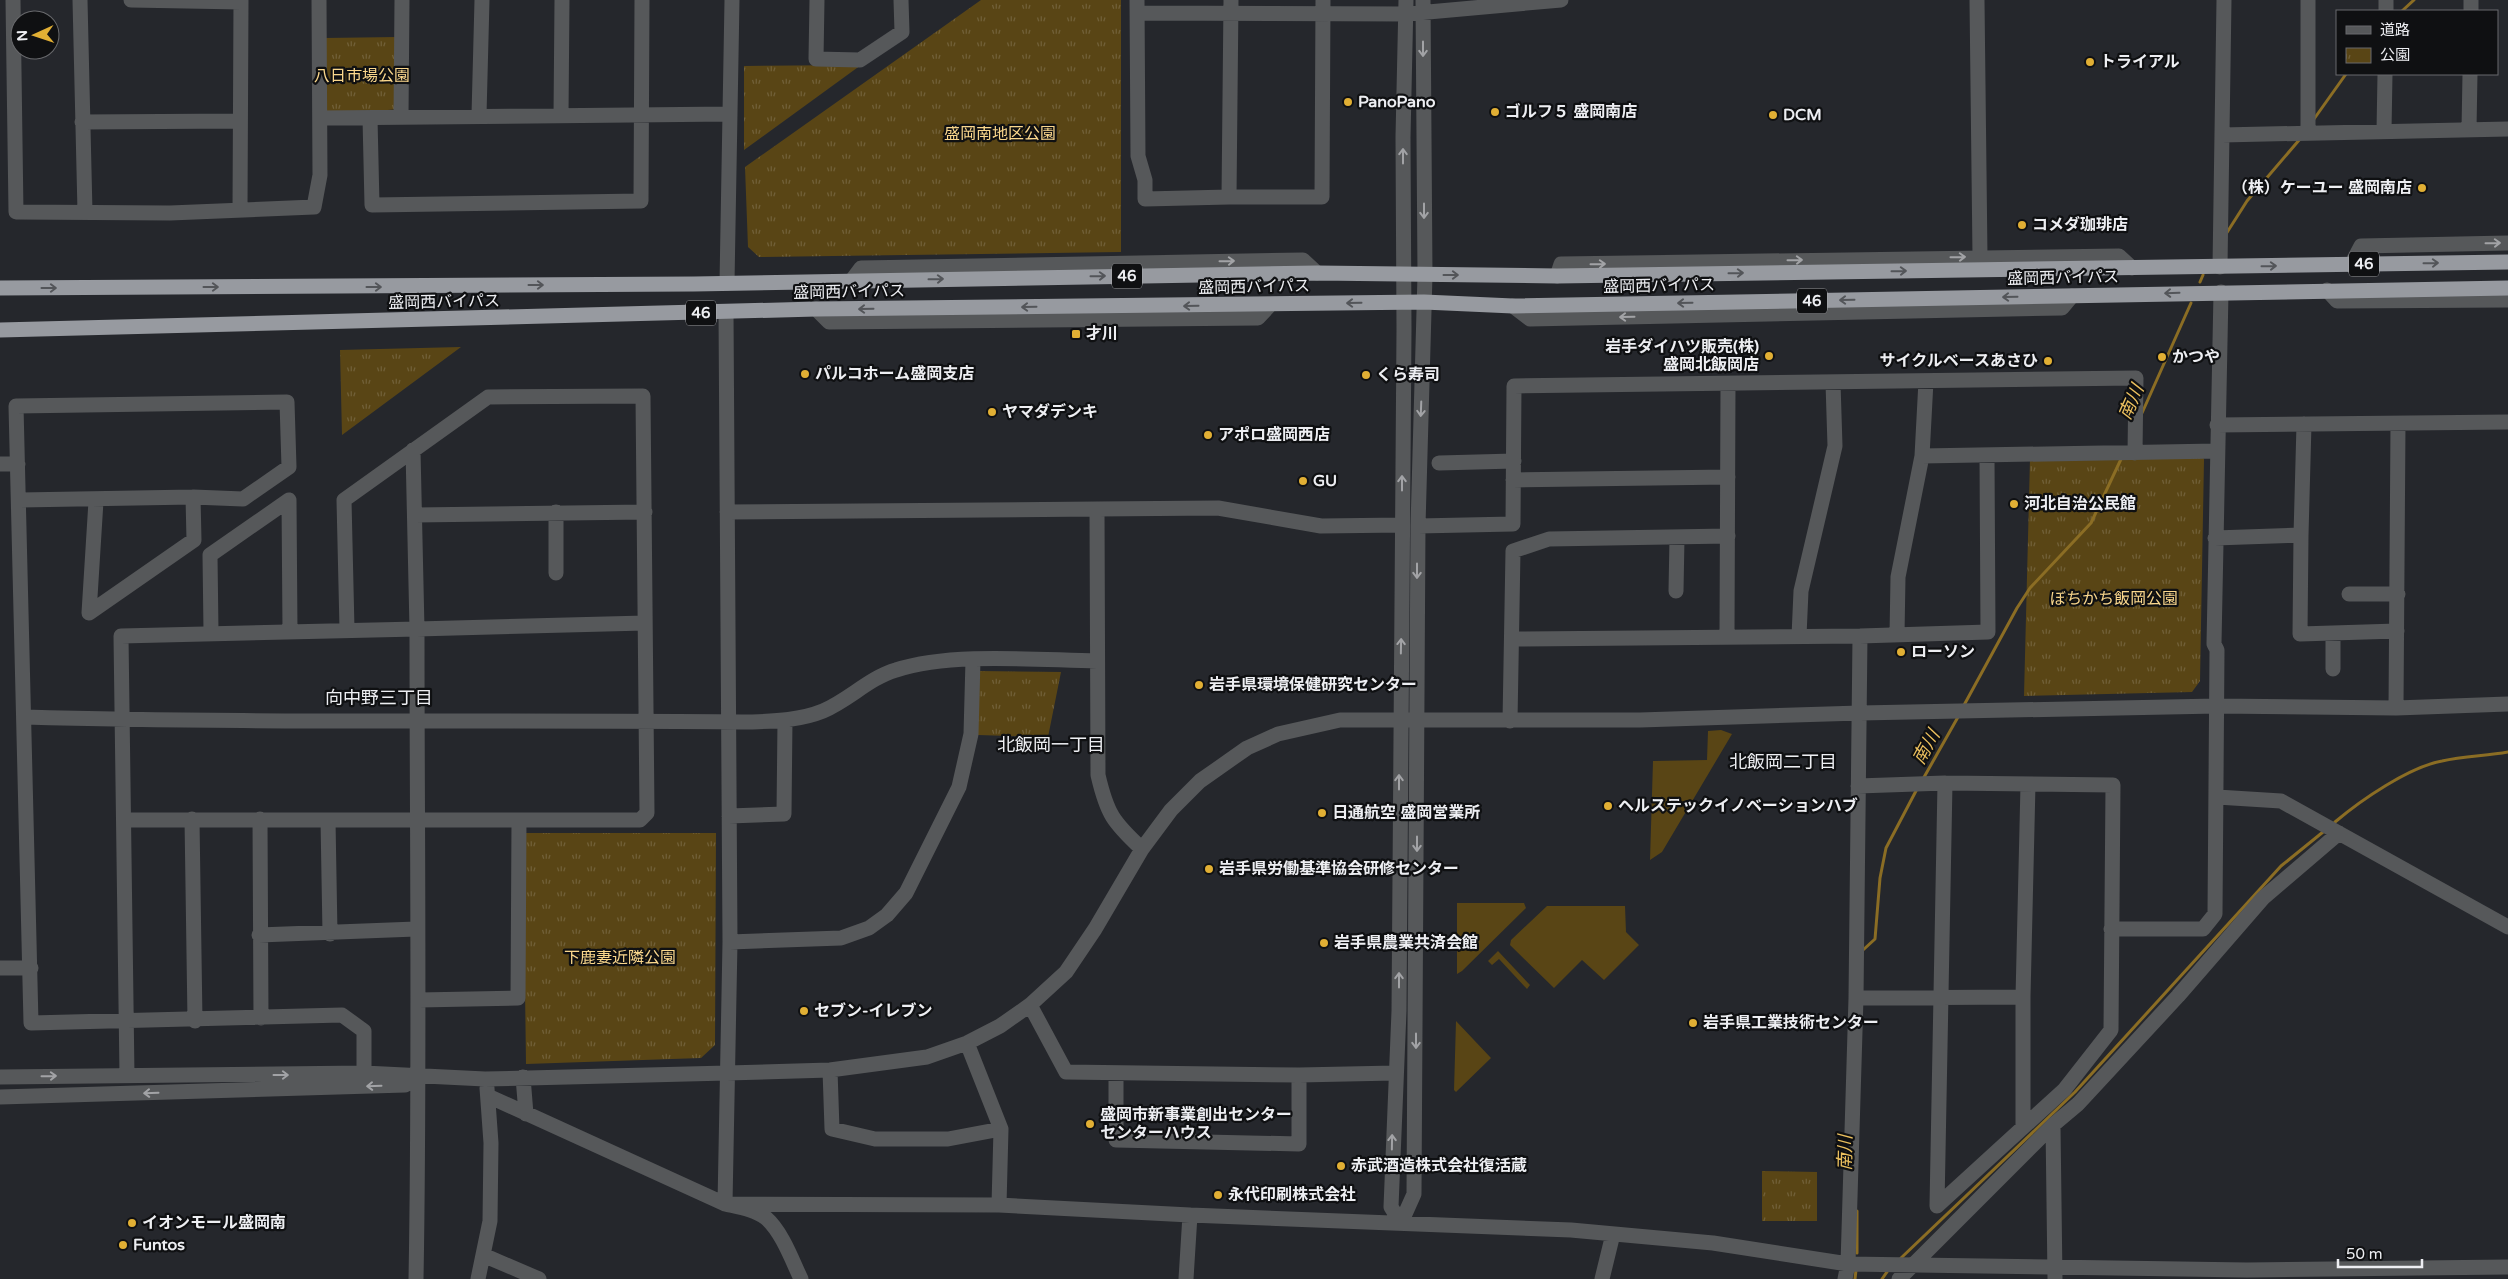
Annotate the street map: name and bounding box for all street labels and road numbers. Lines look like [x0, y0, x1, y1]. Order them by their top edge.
road number: 46 [2349, 252, 2379, 276]
road number: 46 [1112, 264, 1142, 288]
street label: 盛岡西バイパス [2007, 267, 2119, 289]
street label: 盛岡西バイパス [1603, 275, 1715, 297]
street label: 盛岡西バイパス [1198, 276, 1310, 298]
street label: 盛岡西バイパス [793, 281, 905, 303]
road number: 46 [1797, 288, 1827, 314]
street label: 盛岡西バイパス [388, 291, 500, 313]
road number: 46 [686, 300, 716, 326]

